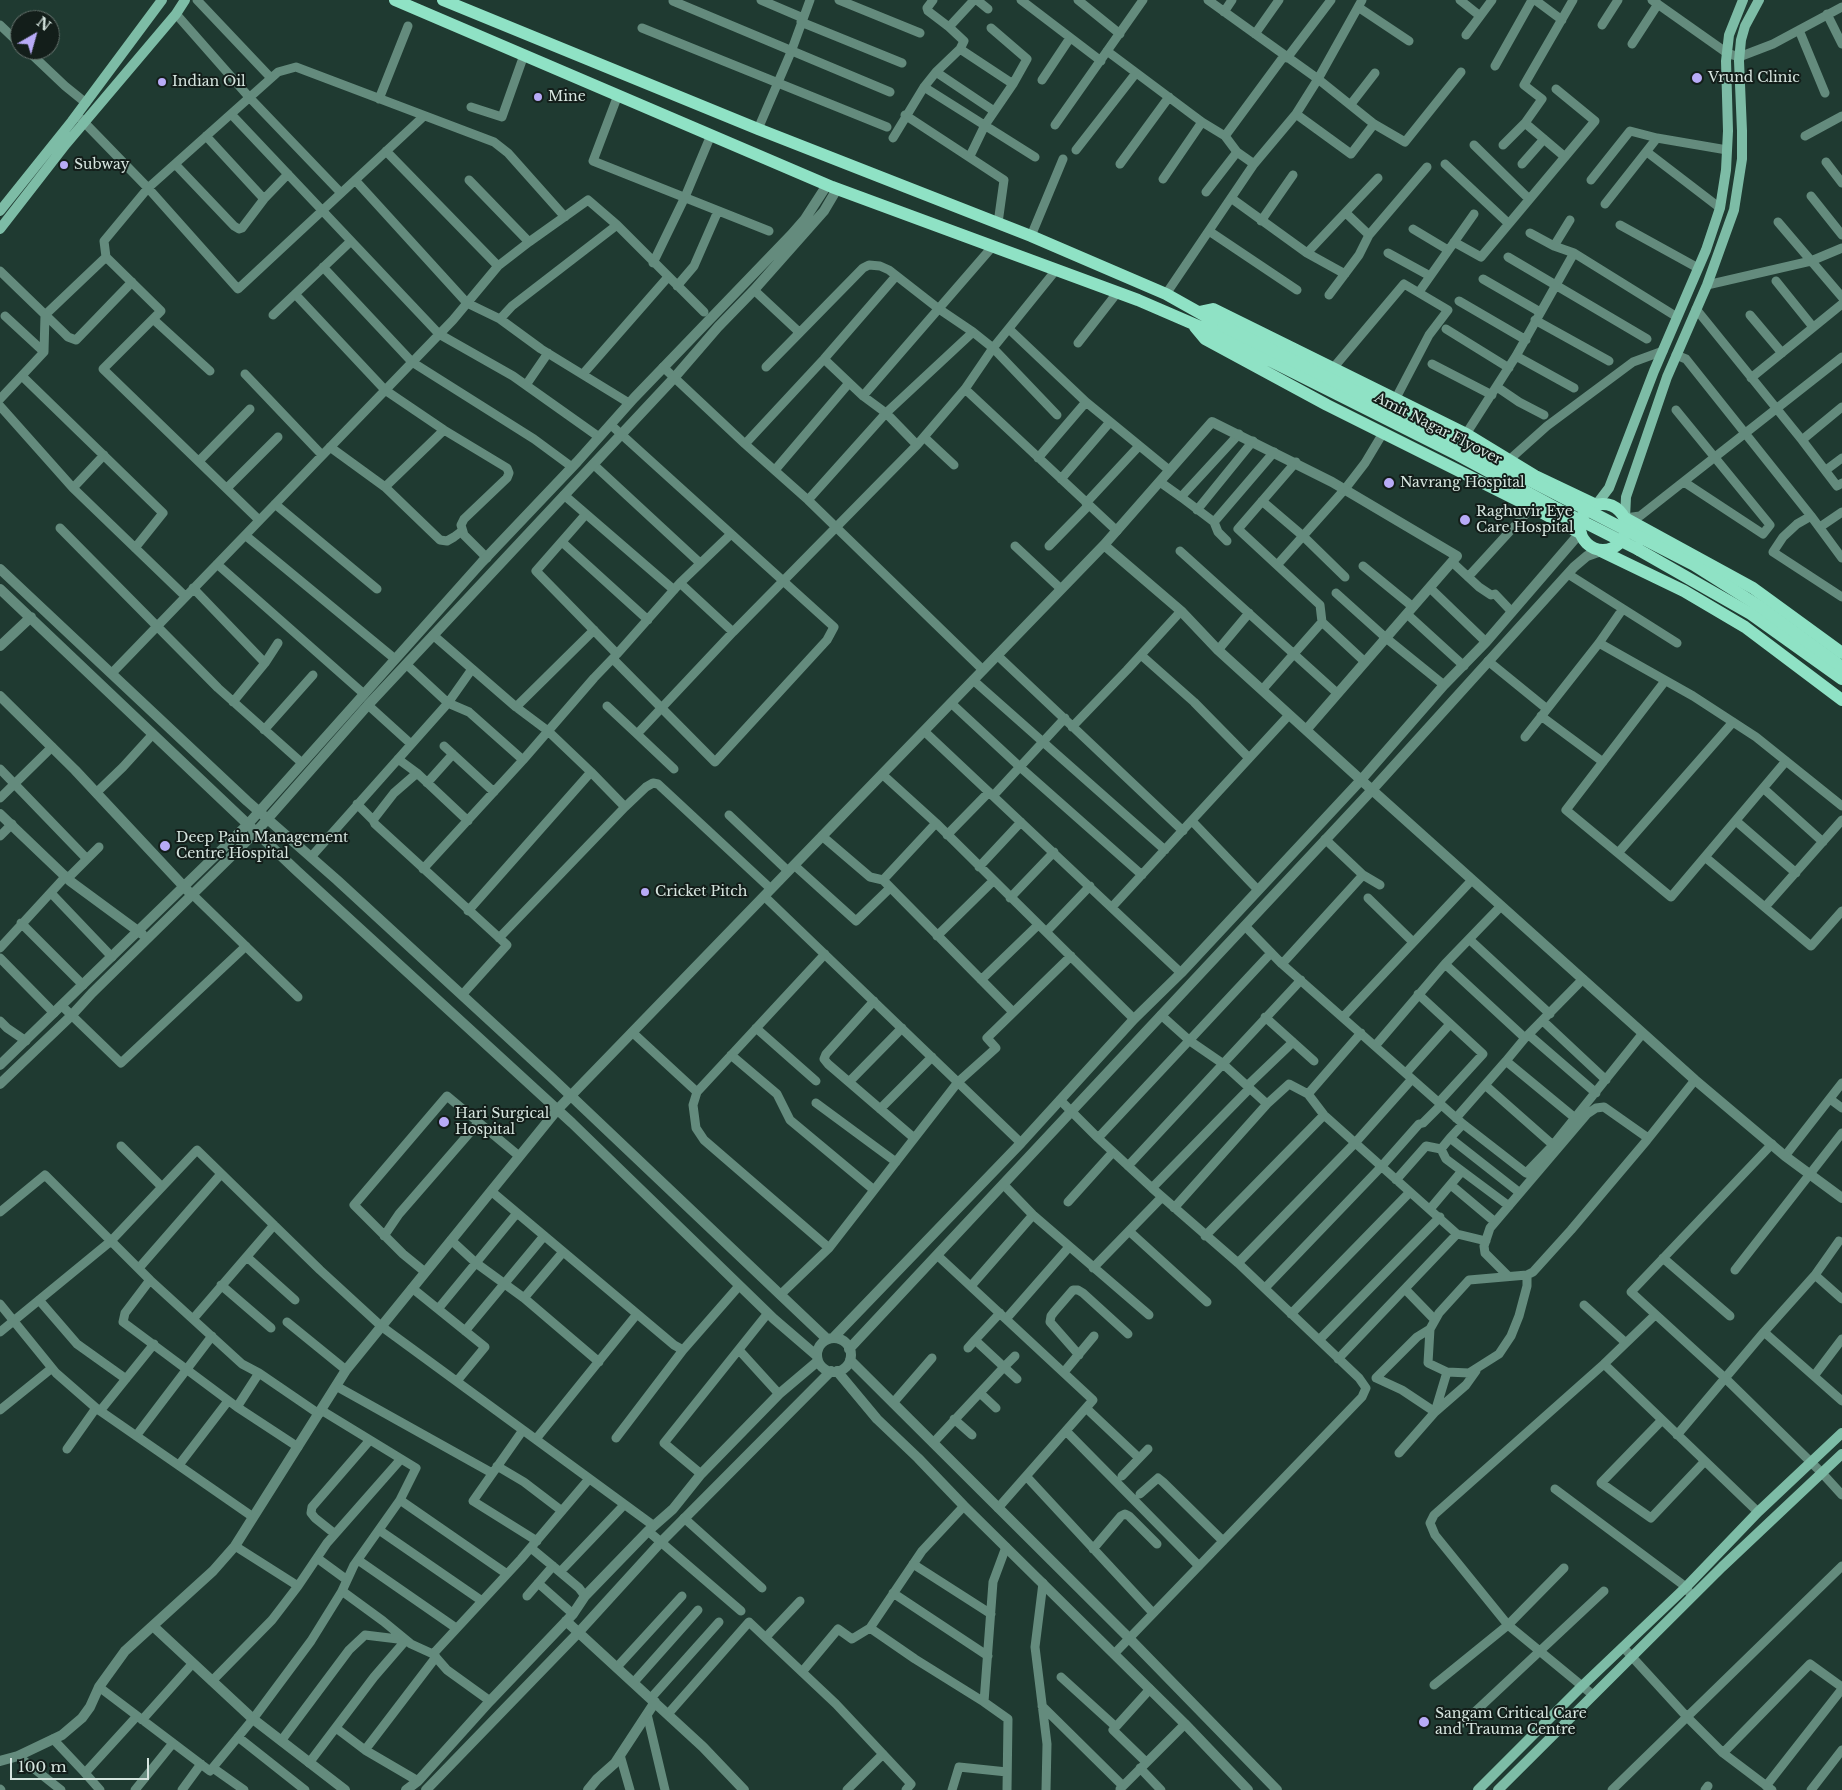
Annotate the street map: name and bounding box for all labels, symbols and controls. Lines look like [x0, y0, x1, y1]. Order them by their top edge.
north arrow [10, 10, 60, 60]
text: N [33, 13, 54, 35]
place label: Vrund Clinic [1708, 70, 1800, 86]
marker: Vrund Clinic [1690, 71, 1704, 85]
place label: Indian Oil [172, 74, 246, 90]
marker: Indian Oil [156, 76, 168, 88]
place label: Mine [548, 89, 586, 105]
marker: Mine [532, 91, 544, 103]
place label: Subway [74, 157, 130, 173]
marker: Subway [58, 159, 70, 171]
street label: Amit Nagar Flyover [1371, 390, 1505, 468]
place label: Navrang Hospital [1400, 475, 1525, 491]
marker: Navrang Hospital [1382, 476, 1396, 490]
place label: Raghuvir Eye Care Hospital [1476, 504, 1574, 536]
marker: Raghuvir Eye Care Hospital [1458, 513, 1472, 527]
place label: Deep Pain Management Centre Hospital [176, 830, 348, 862]
marker: Deep Pain Management Centre Hospital [158, 839, 172, 853]
place label: Cricket Pitch [655, 884, 747, 900]
marker: Cricket Pitch [639, 886, 651, 898]
place label: Hari Surgical Hospital [455, 1106, 549, 1138]
marker: Hari Surgical Hospital [437, 1115, 451, 1129]
place label: Sangam Critical Care and Trauma Centre [1435, 1706, 1587, 1738]
marker: Sangam Critical Care and Trauma Centre [1417, 1715, 1431, 1729]
scale bar [12, 1748, 151, 1780]
text: 100 m [18, 1757, 67, 1776]

